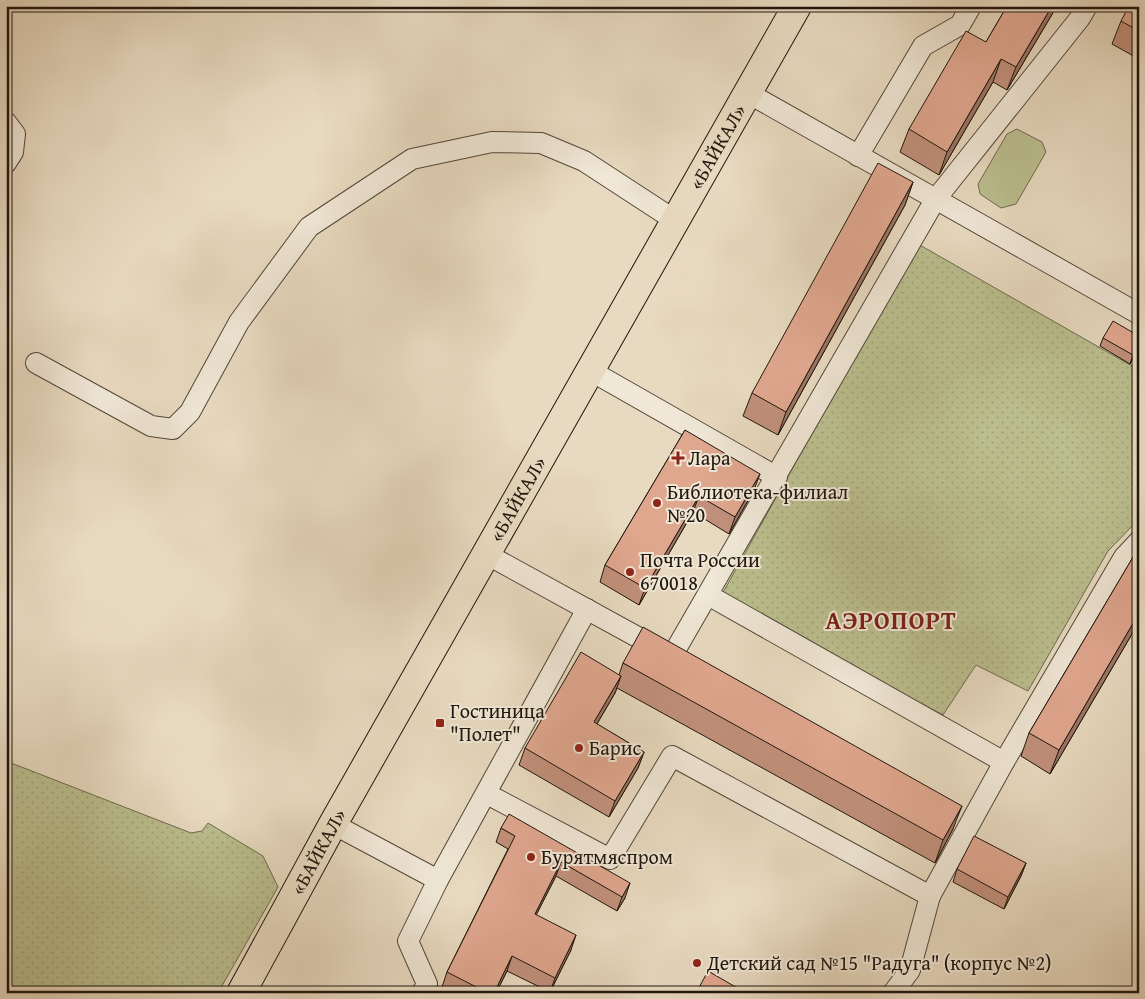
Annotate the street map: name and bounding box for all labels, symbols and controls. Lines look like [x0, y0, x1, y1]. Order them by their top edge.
street label: «БАЙКАЛ» [681, 98, 753, 195]
place label: Лара [688, 443, 731, 472]
street label: «БАЙКАЛ» [481, 451, 553, 547]
marker: Лара [672, 452, 684, 464]
place label: Библиотека-филиал №20 [667, 477, 848, 529]
marker: Библиотека-филиал №20 [651, 497, 663, 509]
place label: Почта России 670018 [640, 545, 760, 597]
marker: Почта России 670018 [624, 566, 636, 578]
district label: АЭРОПОРТ [825, 602, 957, 638]
place label: Гостиница "Полет" [450, 696, 545, 748]
marker: Гостиница "Полет" [434, 717, 446, 729]
place label: Барис [589, 733, 642, 762]
marker: Барис [573, 742, 585, 754]
street label: «БАЙКАЛ» [282, 803, 353, 900]
place label: Бурятмяспром [541, 842, 673, 871]
marker: Бурятмяспром [525, 851, 537, 863]
place label: Детский сад №15 "Радуга" (корпус №2) [706, 948, 1051, 977]
marker: Детский сад №15 "Радуга" (корпус №2) [691, 957, 703, 969]

